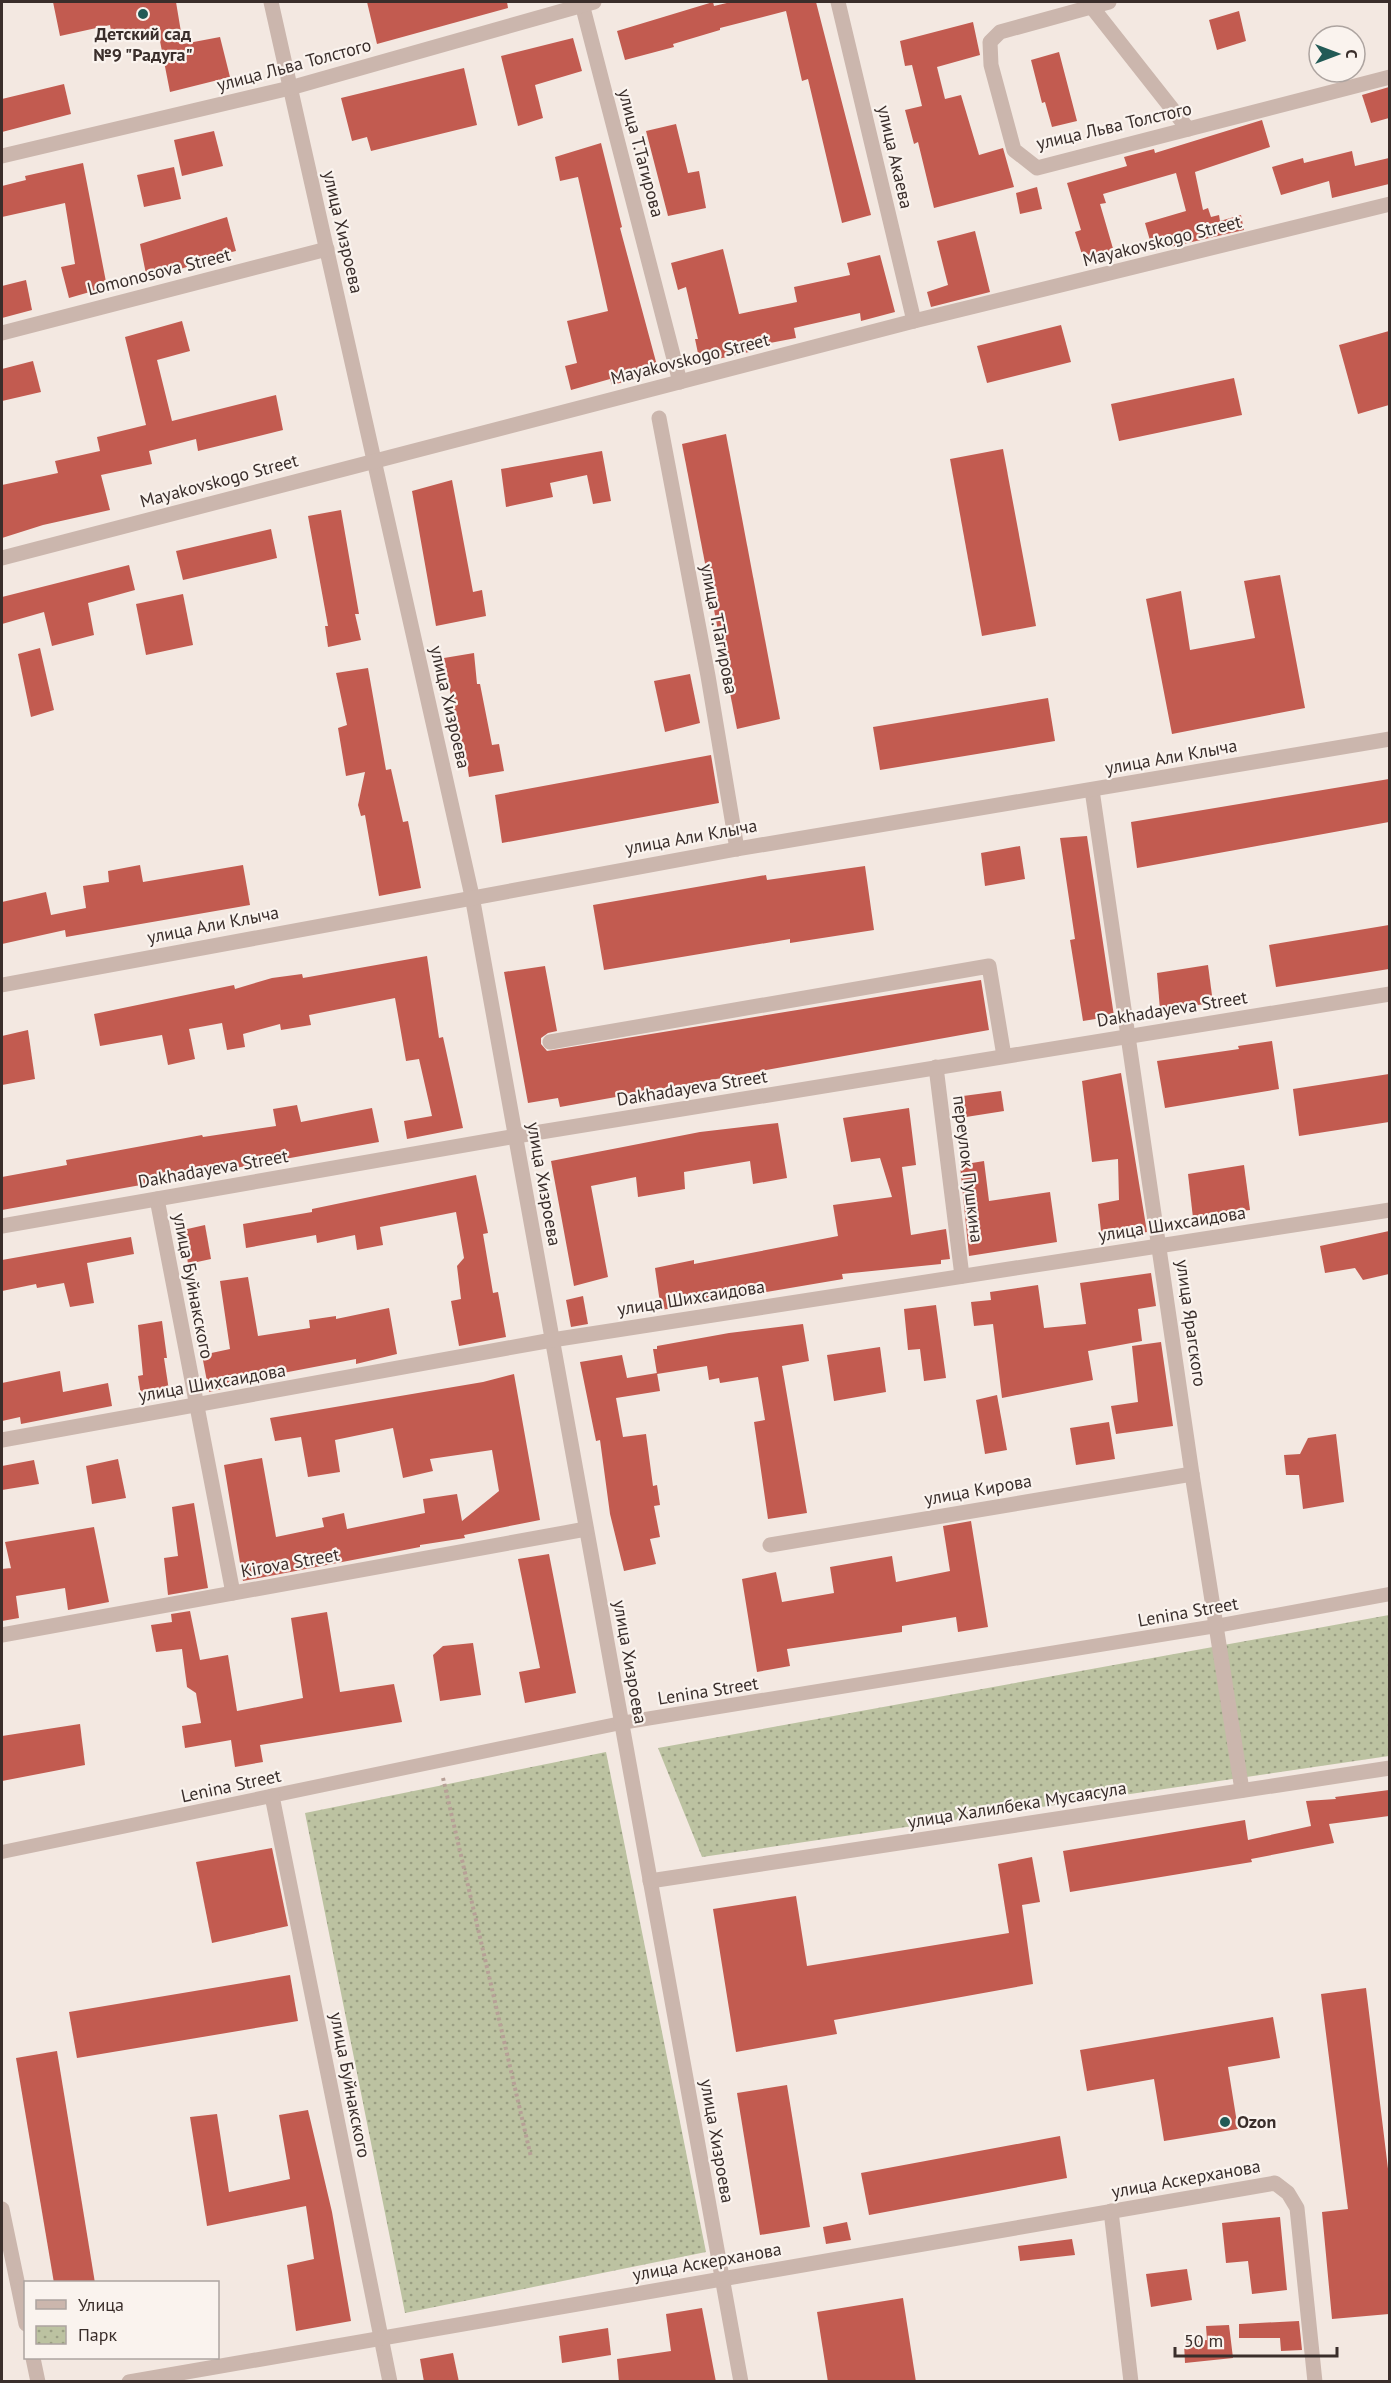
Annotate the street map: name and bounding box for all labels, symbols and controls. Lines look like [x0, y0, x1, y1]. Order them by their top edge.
marker: Детский сад №9 "Радуга" [136, 7, 150, 21]
place label: Детский сад №9 "Радуга" [93, 22, 193, 66]
north arrow [1307, 24, 1367, 84]
street label: улица Льва Толстого [214, 33, 374, 96]
text: С [1342, 50, 1362, 59]
street label: улица Т.Тагирова [613, 86, 670, 220]
street label: улица Льва Толстого [1034, 96, 1194, 155]
street label: улица Акаева [872, 103, 919, 211]
street label: улица Хизроева [318, 168, 369, 296]
street label: Mayakovskogo Street [1080, 210, 1244, 271]
street label: Lomonosova Street [85, 243, 233, 300]
street label: Mayakovskogo Street [608, 328, 772, 389]
street label: Mayakovskogo Street [137, 448, 300, 513]
street label: улица Т.Тагирова [696, 562, 743, 696]
street label: улица Хизроева [425, 643, 476, 771]
street label: улица Али Клыча [1103, 734, 1239, 779]
street label: улица Али Клыча [623, 814, 759, 859]
street label: улица Али Клыча [145, 900, 281, 949]
street label: Dakhadayeva Street [1095, 985, 1249, 1032]
street label: Dakhadayeva Street [615, 1064, 769, 1111]
street label: переулок Пушкина [948, 1094, 989, 1244]
street label: улица Хизроева [522, 1120, 567, 1248]
street label: Dakhadayeva Street [136, 1144, 290, 1193]
street label: улица Шихсаидова [1096, 1200, 1247, 1247]
street label: улица Буйнакского [168, 1211, 219, 1361]
street label: улица Ярагского [1171, 1258, 1212, 1388]
street label: улица Шихсаидова [615, 1274, 766, 1321]
street label: улица Шихсаидова [136, 1358, 287, 1407]
street label: улица Кирова [922, 1469, 1033, 1510]
street label: Kirova Street [239, 1543, 341, 1582]
street label: Lenina Street [1136, 1591, 1240, 1632]
street label: улица Хизроева [608, 1598, 653, 1726]
street label: Lenina Street [656, 1671, 760, 1710]
street label: Lenina Street [179, 1764, 283, 1807]
street label: улица Халилбека Мусаясула [906, 1776, 1128, 1833]
street label: улица Буйнакского [325, 2010, 376, 2160]
street label: улица Хизроева [695, 2077, 740, 2205]
place label: Ozon [1237, 2110, 1276, 2133]
marker: Ozon [1218, 2115, 1232, 2129]
street label: улица Аскерханова [1110, 2154, 1262, 2203]
street label: улица Аскерханова [631, 2237, 783, 2286]
legend [24, 2281, 219, 2359]
text: Улица [78, 2293, 124, 2316]
scale bar [1175, 2320, 1337, 2358]
text: Парк [78, 2323, 118, 2346]
text: 50 m [1184, 2329, 1223, 2352]

